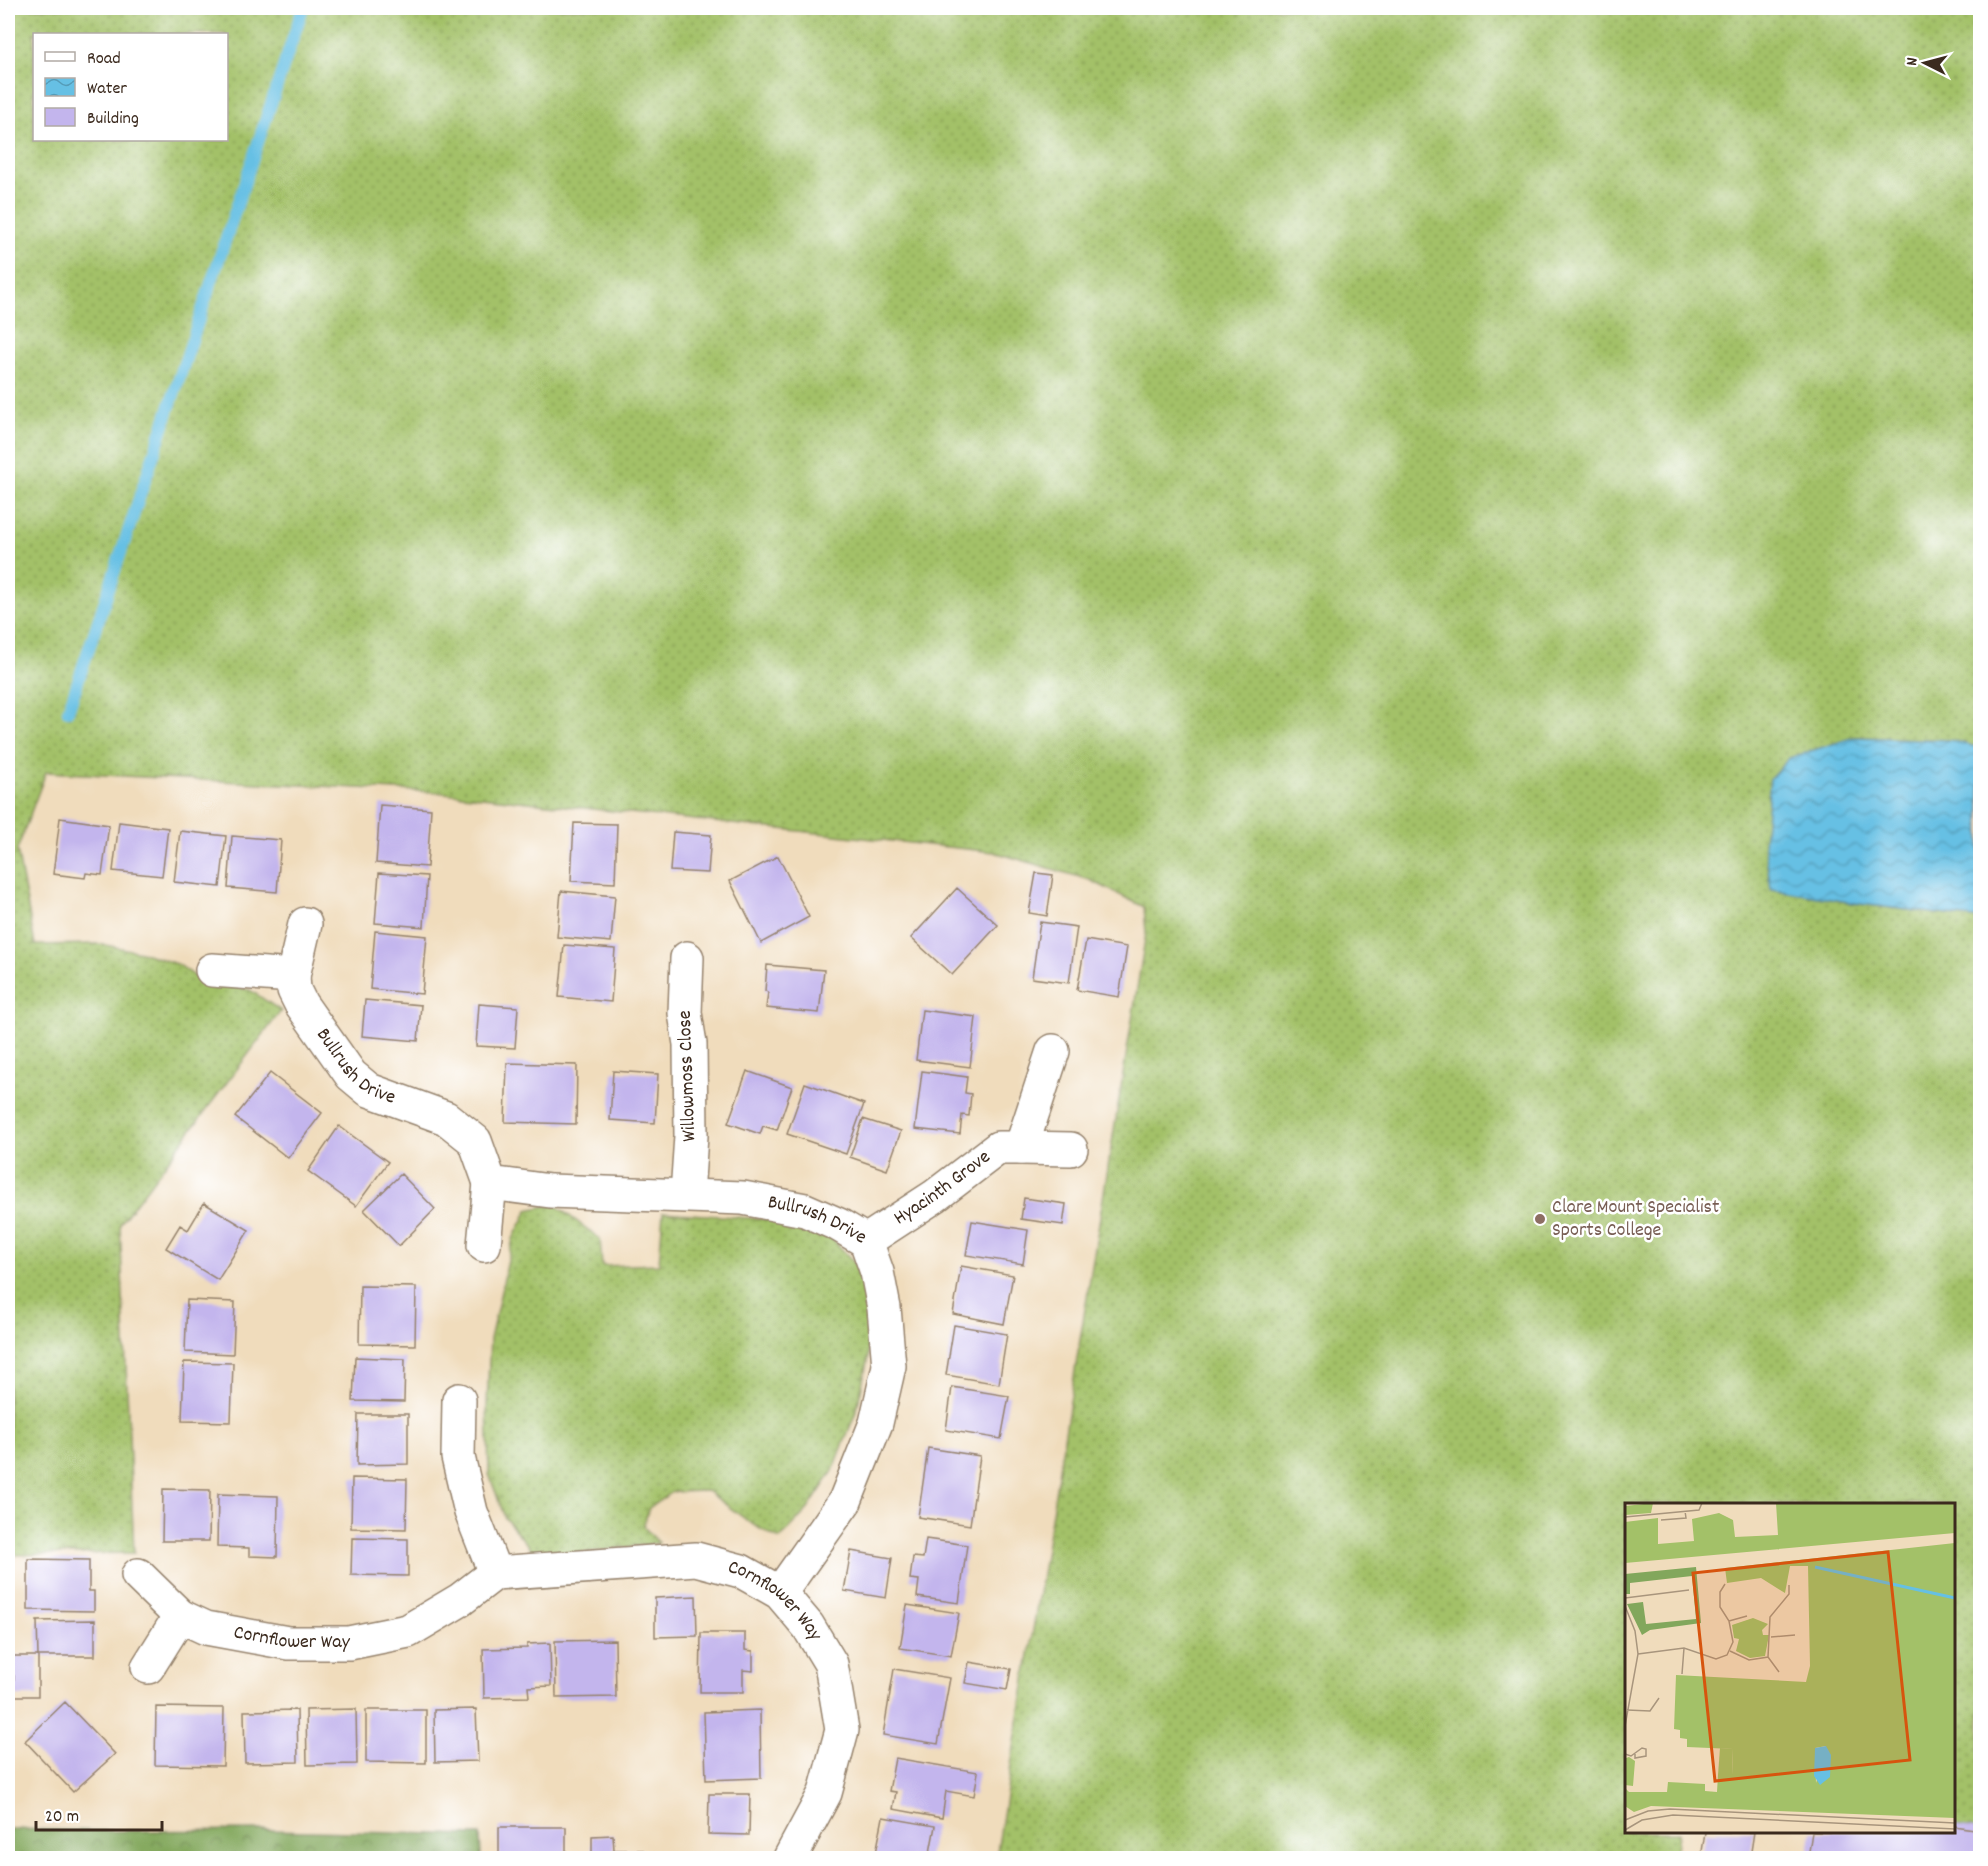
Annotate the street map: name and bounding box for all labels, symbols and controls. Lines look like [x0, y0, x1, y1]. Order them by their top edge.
legend [33, 33, 228, 141]
north arrow [1895, 33, 1955, 93]
text: Road [87, 47, 121, 72]
text: N [1901, 56, 1924, 67]
text: Water [87, 77, 127, 102]
text: Building [87, 107, 139, 132]
street label: Willowmoss Close [672, 1010, 704, 1142]
street label: Bullrush Drive [308, 1023, 399, 1112]
street label: Hyacinth Grove [889, 1144, 997, 1233]
street label: Bullrush Drive [765, 1189, 872, 1252]
place label: Clare Mount Specialist Sports College [1552, 1194, 1719, 1245]
marker: Clare Mount Specialist Sports College [1533, 1212, 1547, 1226]
inset map [1625, 1503, 1955, 1833]
street label: Cornflower Way [725, 1554, 829, 1648]
street label: Cornflower Way [231, 1619, 351, 1657]
scale bar [36, 1794, 162, 1832]
text: 20 m [45, 1805, 79, 1830]

